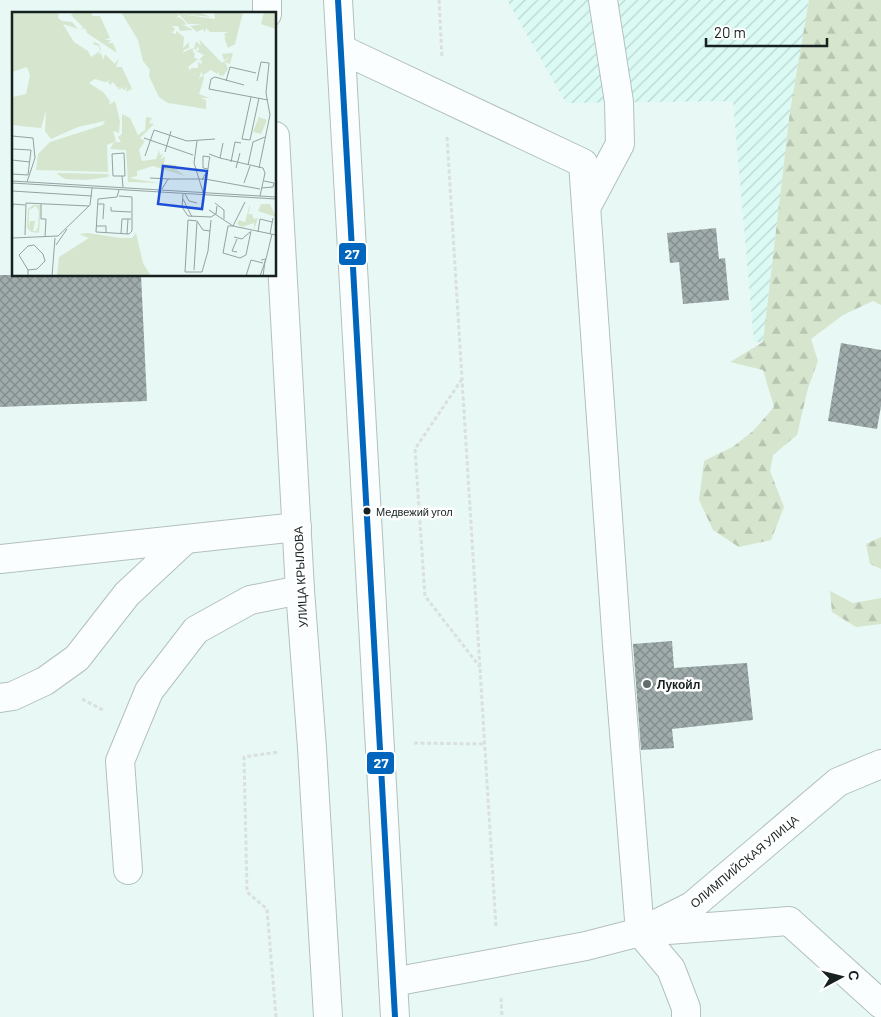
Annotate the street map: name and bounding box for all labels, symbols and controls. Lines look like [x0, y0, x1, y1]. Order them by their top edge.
inset map [12, 12, 276, 276]
scale bar [706, 15, 827, 47]
text: 20 m [714, 23, 746, 41]
line badge: 27 [338, 242, 367, 266]
text: 27 [345, 245, 359, 262]
place label: Медвежий угол [376, 505, 453, 518]
marker: Медвежий угол [362, 506, 372, 516]
street label: УЛИЦА КРЫЛОВА [290, 526, 311, 628]
place label: Лукойл [657, 677, 700, 692]
marker: Лукойл [641, 678, 653, 690]
line badge: 27 [366, 751, 395, 775]
text: 27 [374, 754, 388, 771]
street label: ОЛИМПИЙСКАЯ УЛИЦА [687, 812, 802, 911]
north arrow [816, 952, 866, 1002]
text: С [845, 969, 863, 981]

